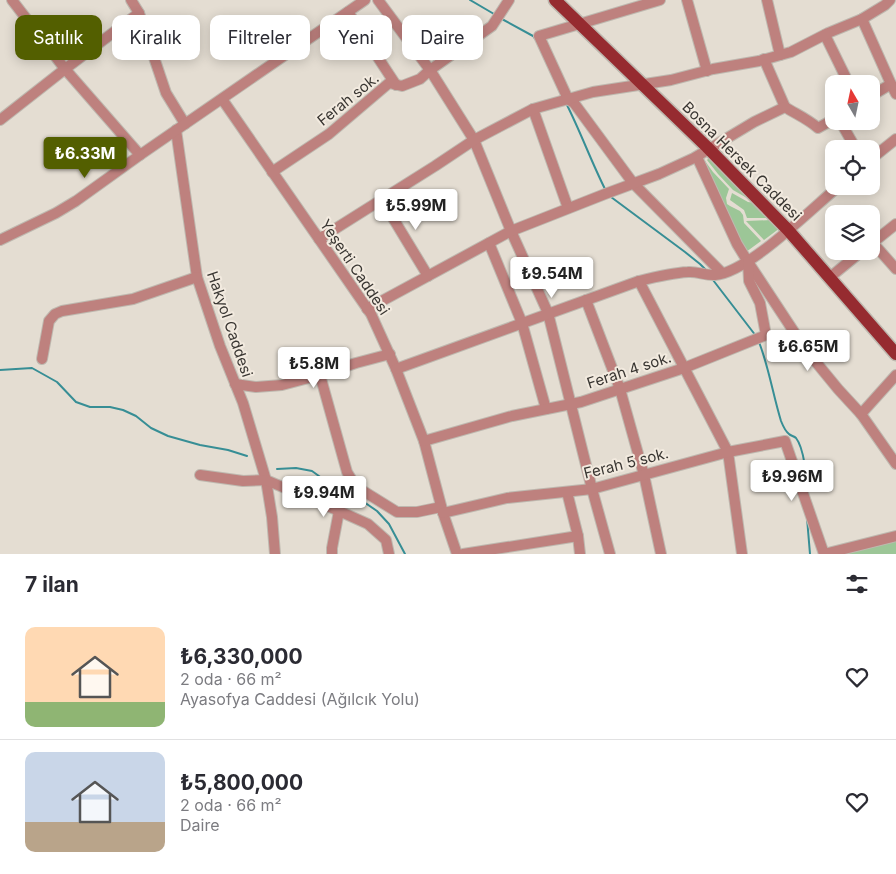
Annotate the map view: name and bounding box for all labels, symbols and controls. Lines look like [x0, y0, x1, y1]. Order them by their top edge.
chip: Satılık [15, 15, 102, 60]
chip: Kiralık [112, 15, 200, 60]
chip: Filtreler [210, 15, 310, 60]
chip: Yeni [320, 15, 392, 60]
chip: Daire [402, 15, 483, 60]
street label: Ferah sok. [313, 68, 383, 130]
north arrow [825, 75, 880, 130]
map controls [825, 75, 880, 260]
street label: Bosna Hersek Caddesi [678, 97, 806, 225]
pin: ₺6.33M [44, 136, 126, 179]
button: locate [825, 140, 880, 195]
text: ₺6.33M [55, 143, 115, 163]
pin: ₺5.99M [375, 188, 457, 231]
text: ₺5.99M [386, 195, 447, 215]
button: layers [825, 205, 880, 260]
street label: Yeşerti Caddesi [316, 216, 394, 318]
pin: ₺9.54M [511, 256, 593, 299]
text: ₺9.54M [521, 263, 583, 283]
street label: Hakyol Caddesi [203, 269, 257, 379]
pin: ₺6.65M [767, 330, 849, 372]
text: ₺6.65M [778, 336, 838, 356]
pin: ₺5.8M [279, 346, 349, 389]
street label: Ferah 4 sok. [584, 347, 674, 393]
text: ₺5.8M [289, 353, 339, 373]
street label: Ferah 5 sok. [582, 443, 670, 483]
pin: ₺9.96M [751, 460, 833, 502]
text: ₺9.96M [761, 466, 823, 486]
pin: ₺9.94M [283, 476, 365, 518]
text: ₺9.94M [293, 482, 355, 502]
icon: filters [843, 570, 871, 598]
text: 7 ilan [25, 572, 79, 597]
text: ₺6,330,000 [180, 644, 303, 669]
icon: home [65, 647, 125, 707]
icon: heart [843, 663, 871, 691]
text: 2 oda · 66 m² [180, 669, 282, 689]
text: Ayasofya Caddesi (Ağılcık Yolu) [180, 689, 420, 709]
text: ₺5,800,000 [180, 770, 303, 795]
icon: home [65, 772, 125, 832]
icon: heart [843, 788, 871, 816]
text: 2 oda · 66 m² [180, 795, 282, 815]
text: Daire [180, 815, 220, 835]

